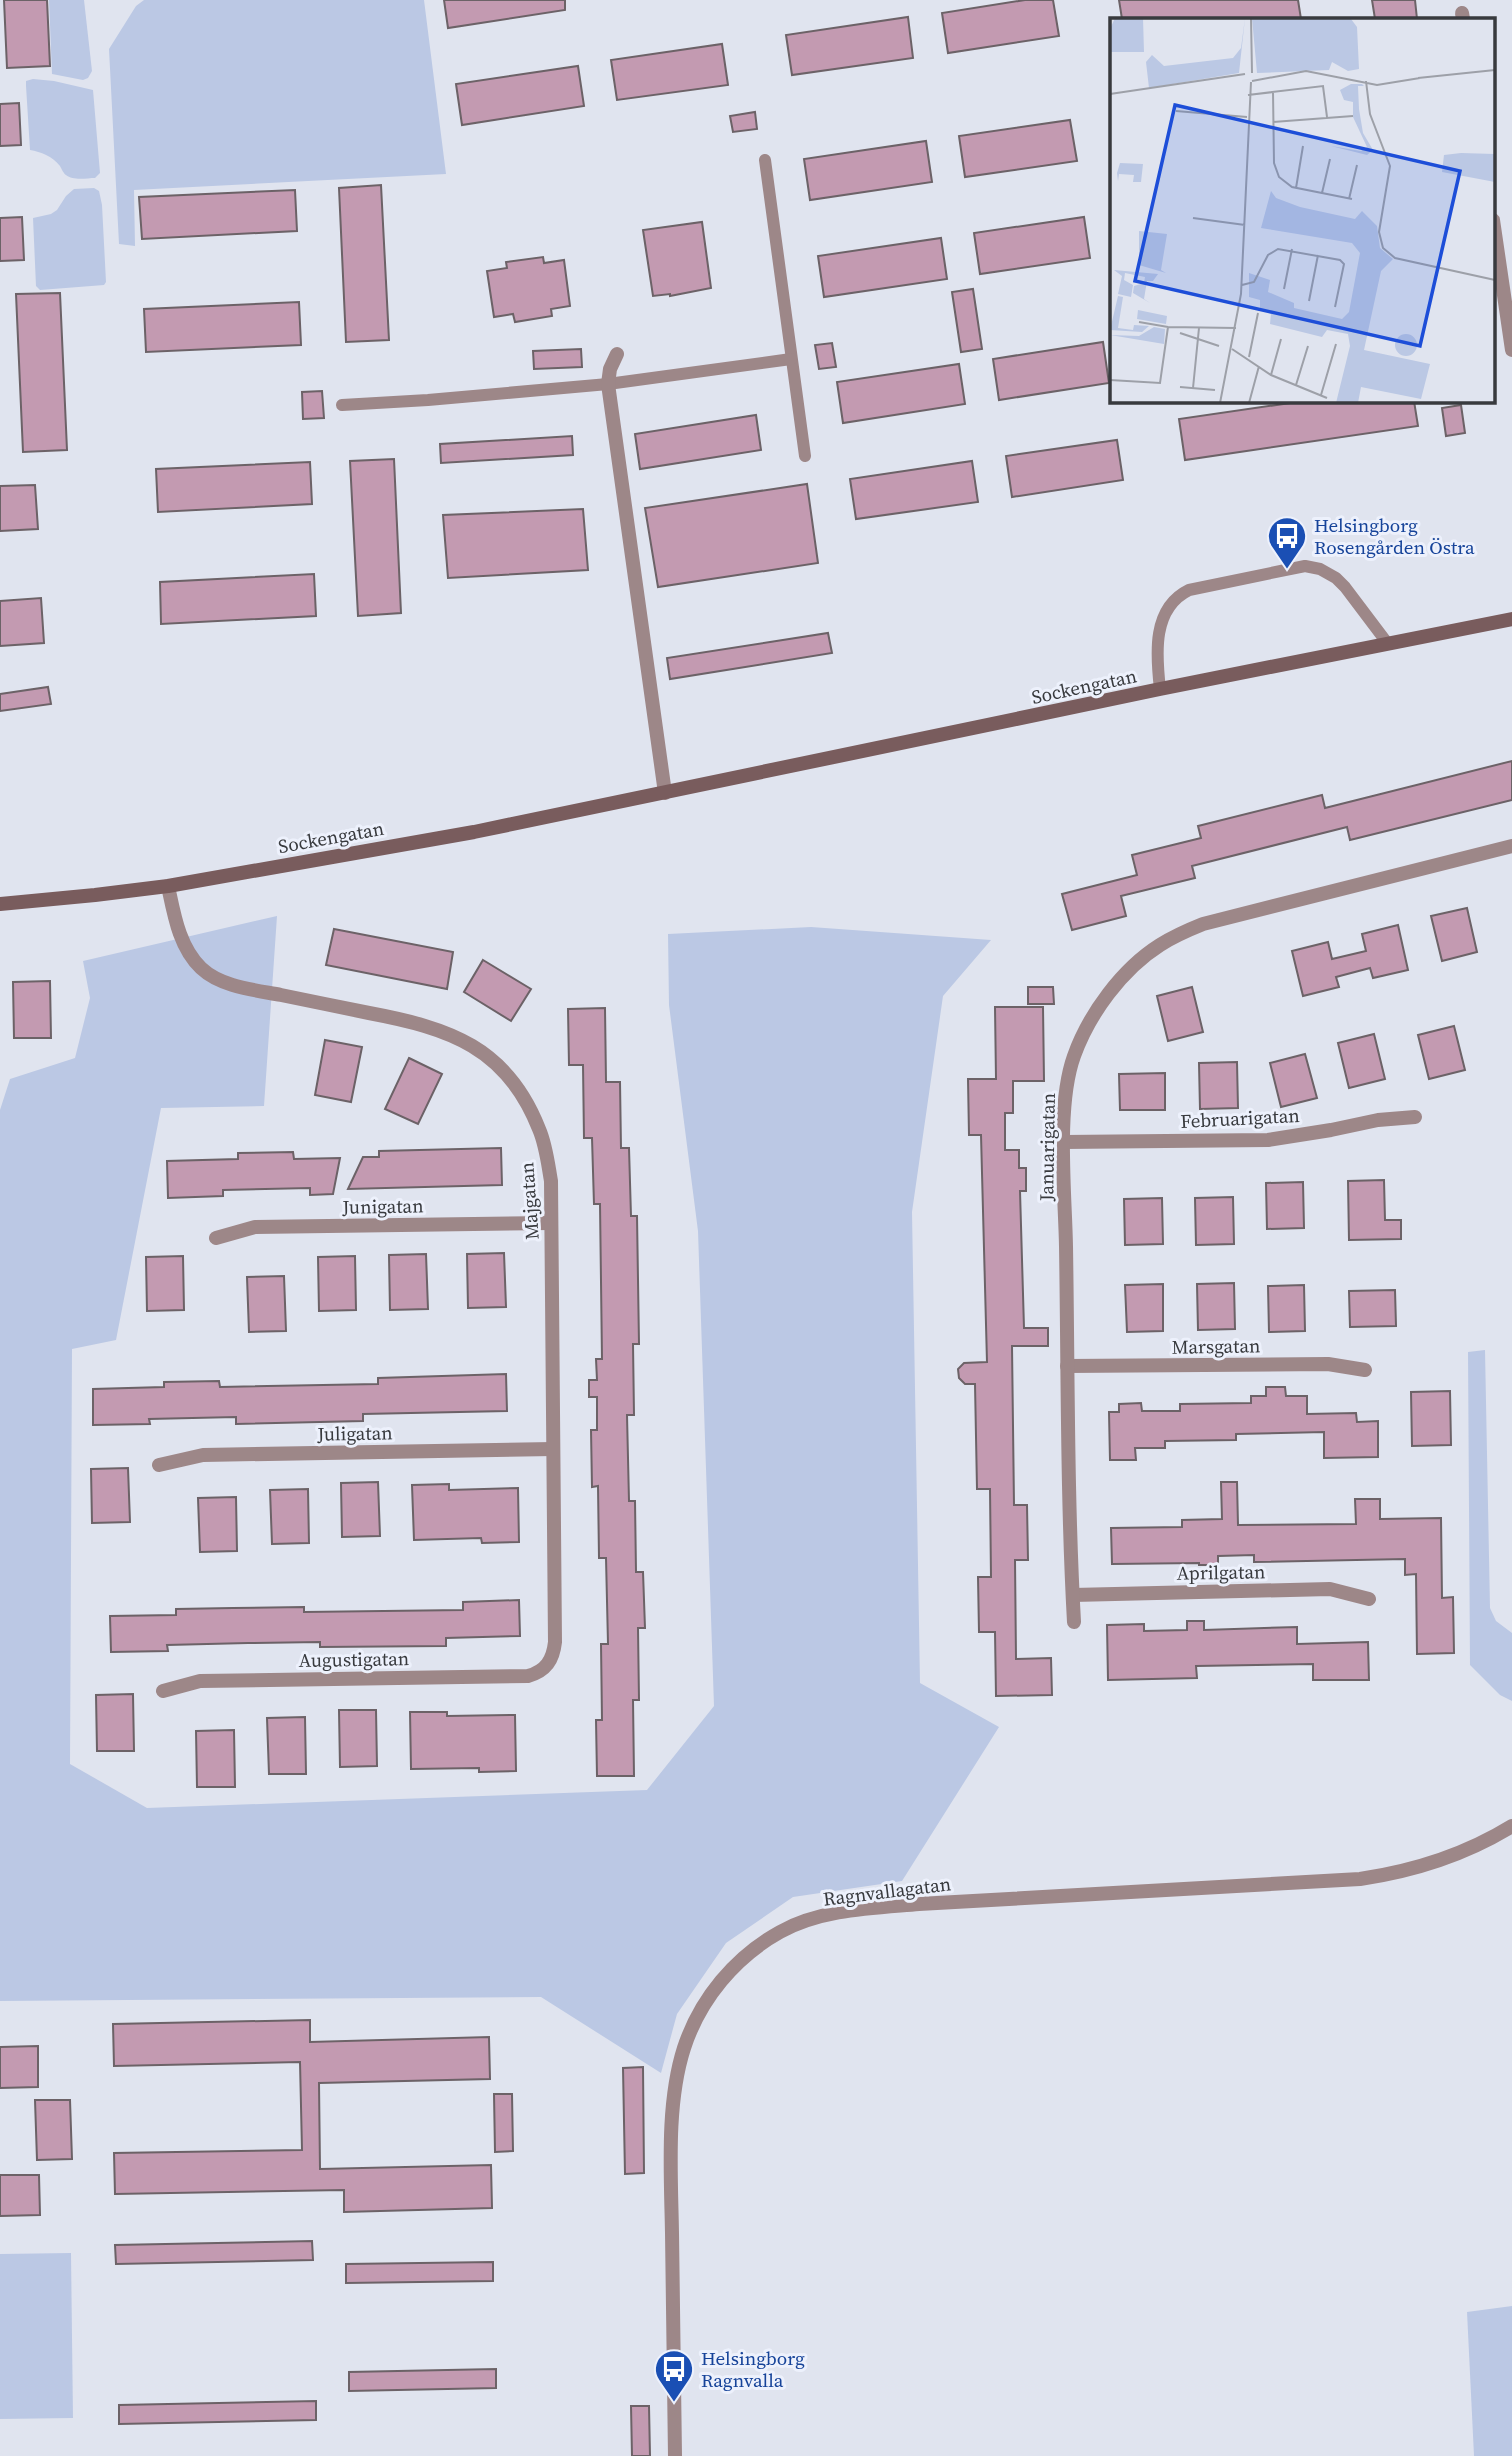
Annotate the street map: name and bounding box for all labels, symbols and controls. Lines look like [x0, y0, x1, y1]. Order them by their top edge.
inset map [1110, 18, 1494, 402]
place label: Helsingborg Rosengården Östra [1314, 512, 1475, 560]
bus stop icon: Helsingborg Rosengården Östra [1266, 515, 1308, 570]
street label: Sockengatan [1029, 662, 1139, 710]
street label: Sockengatan [276, 815, 386, 859]
street label: Januarigatan [1033, 1093, 1061, 1202]
street label: Februarigatan [1180, 1102, 1300, 1134]
street label: Majgatan [513, 1161, 545, 1241]
street label: Junigatan [341, 1192, 424, 1220]
street label: Marsgatan [1171, 1332, 1261, 1360]
street label: Juligatan [316, 1419, 393, 1447]
street label: Aprilgatan [1176, 1558, 1266, 1586]
street label: Augustigatan [299, 1645, 409, 1673]
street label: Ragnvallagatan [822, 1870, 952, 1912]
place label: Helsingborg Ragnvalla [701, 2345, 805, 2393]
bus stop icon: Helsingborg Ragnvalla [653, 2348, 695, 2403]

